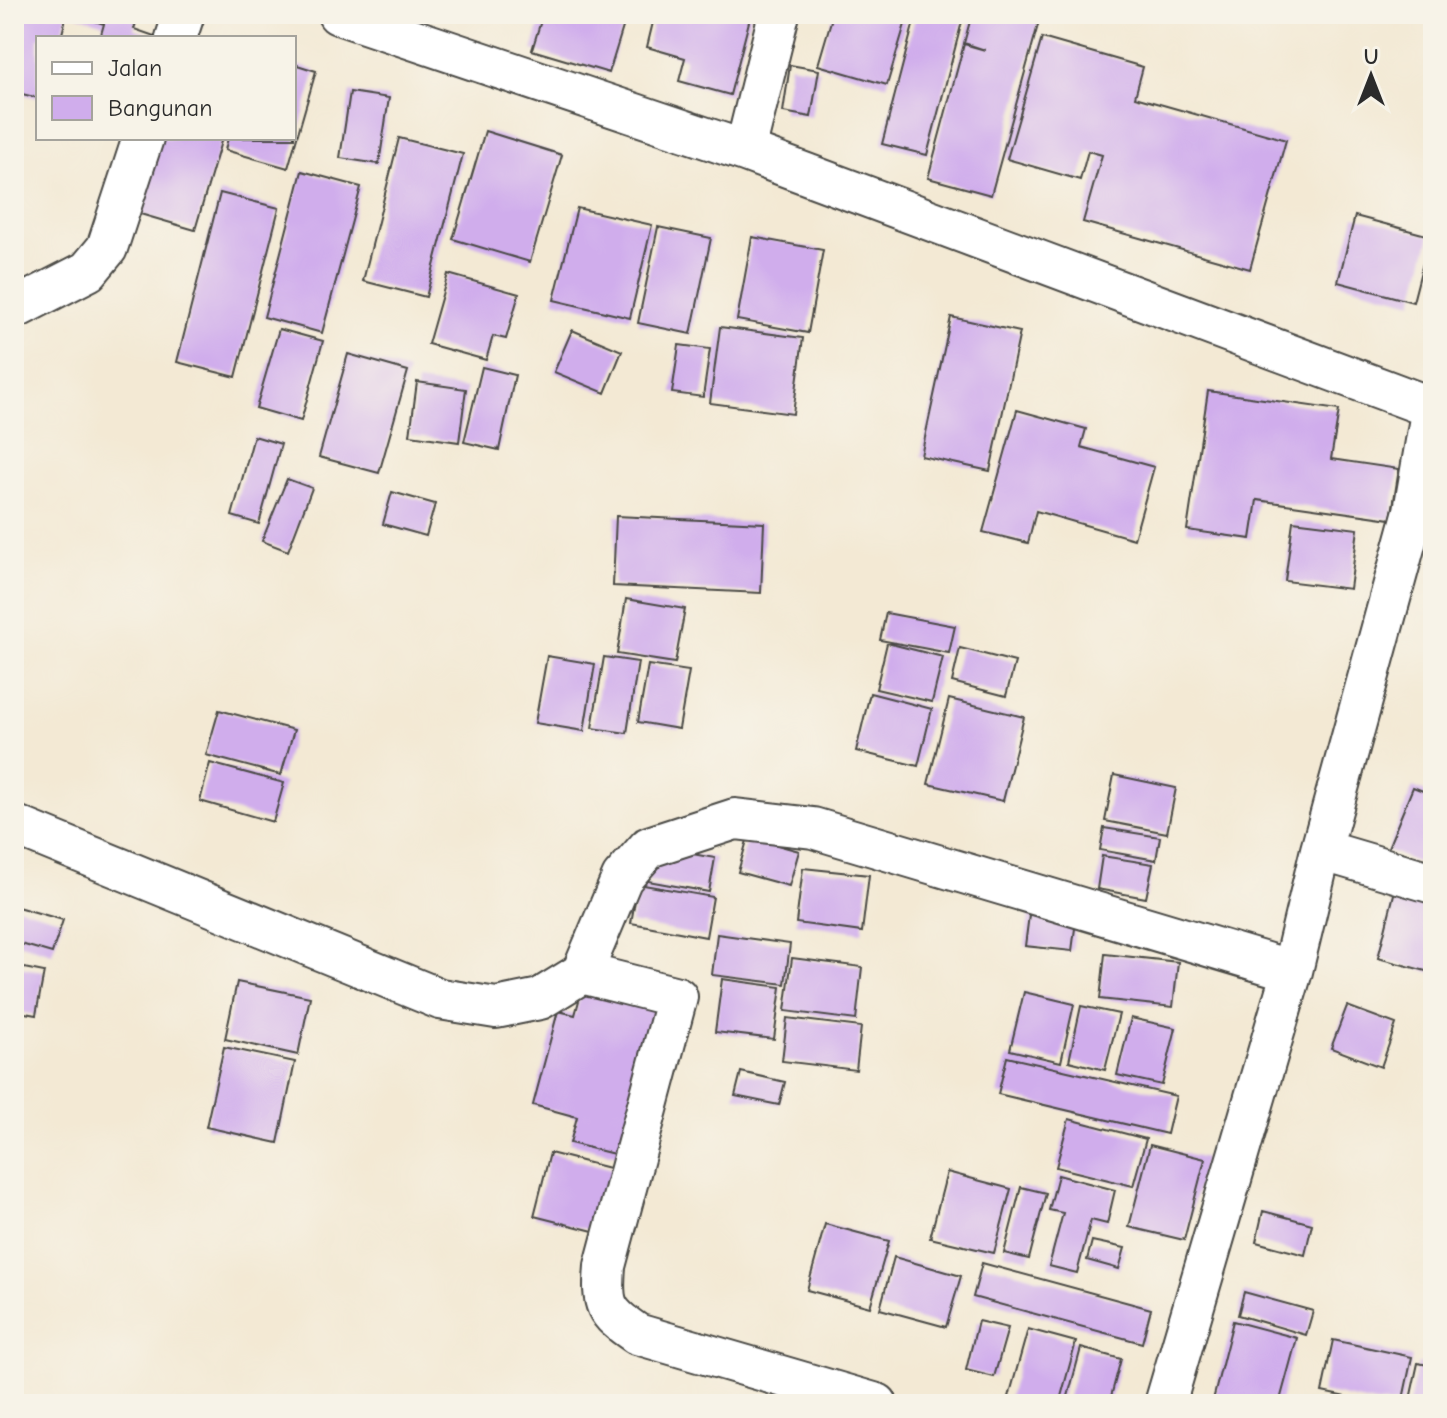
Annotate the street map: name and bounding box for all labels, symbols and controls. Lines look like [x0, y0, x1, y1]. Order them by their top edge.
legend [36, 36, 296, 140]
north arrow [1331, 36, 1411, 116]
text: U [1364, 44, 1378, 70]
text: Jalan [108, 54, 162, 82]
text: Bangunan [108, 94, 212, 122]

